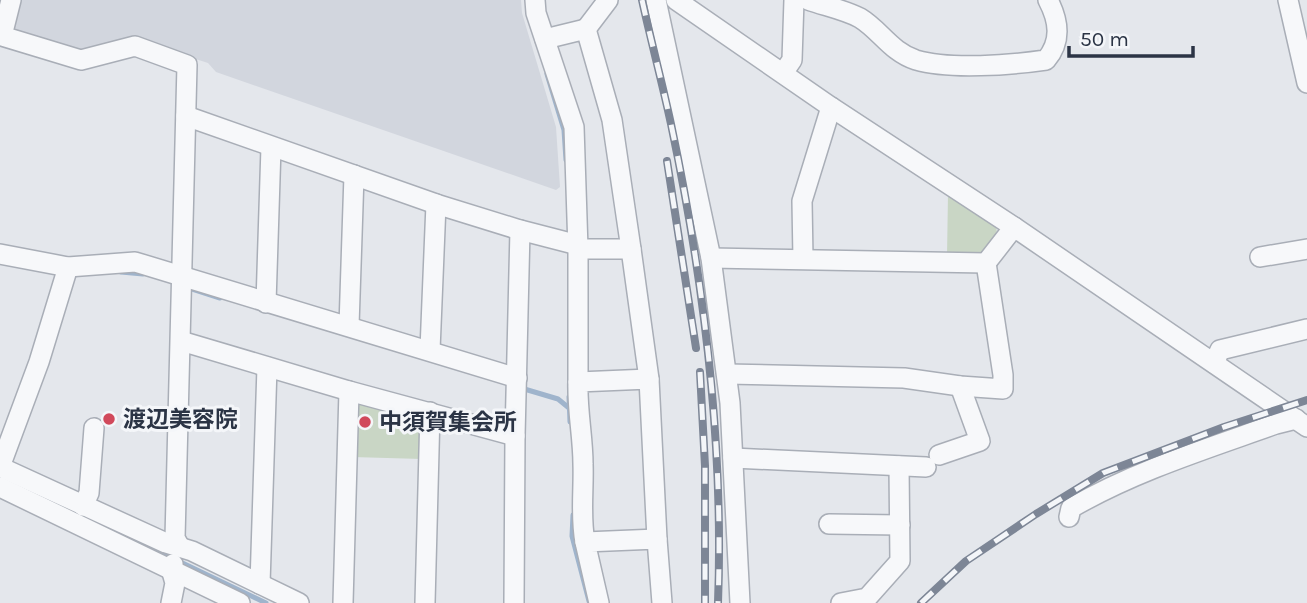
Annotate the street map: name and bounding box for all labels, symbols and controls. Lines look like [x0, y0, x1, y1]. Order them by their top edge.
scale bar [1069, 14, 1193, 58]
text: 50 m [1080, 27, 1129, 51]
place label: 渡辺美容院 [123, 406, 238, 433]
place label: 中須賀集会所 [379, 409, 517, 436]
marker: 渡辺美容院 [101, 411, 117, 427]
marker: 中須賀集会所 [357, 414, 373, 430]

